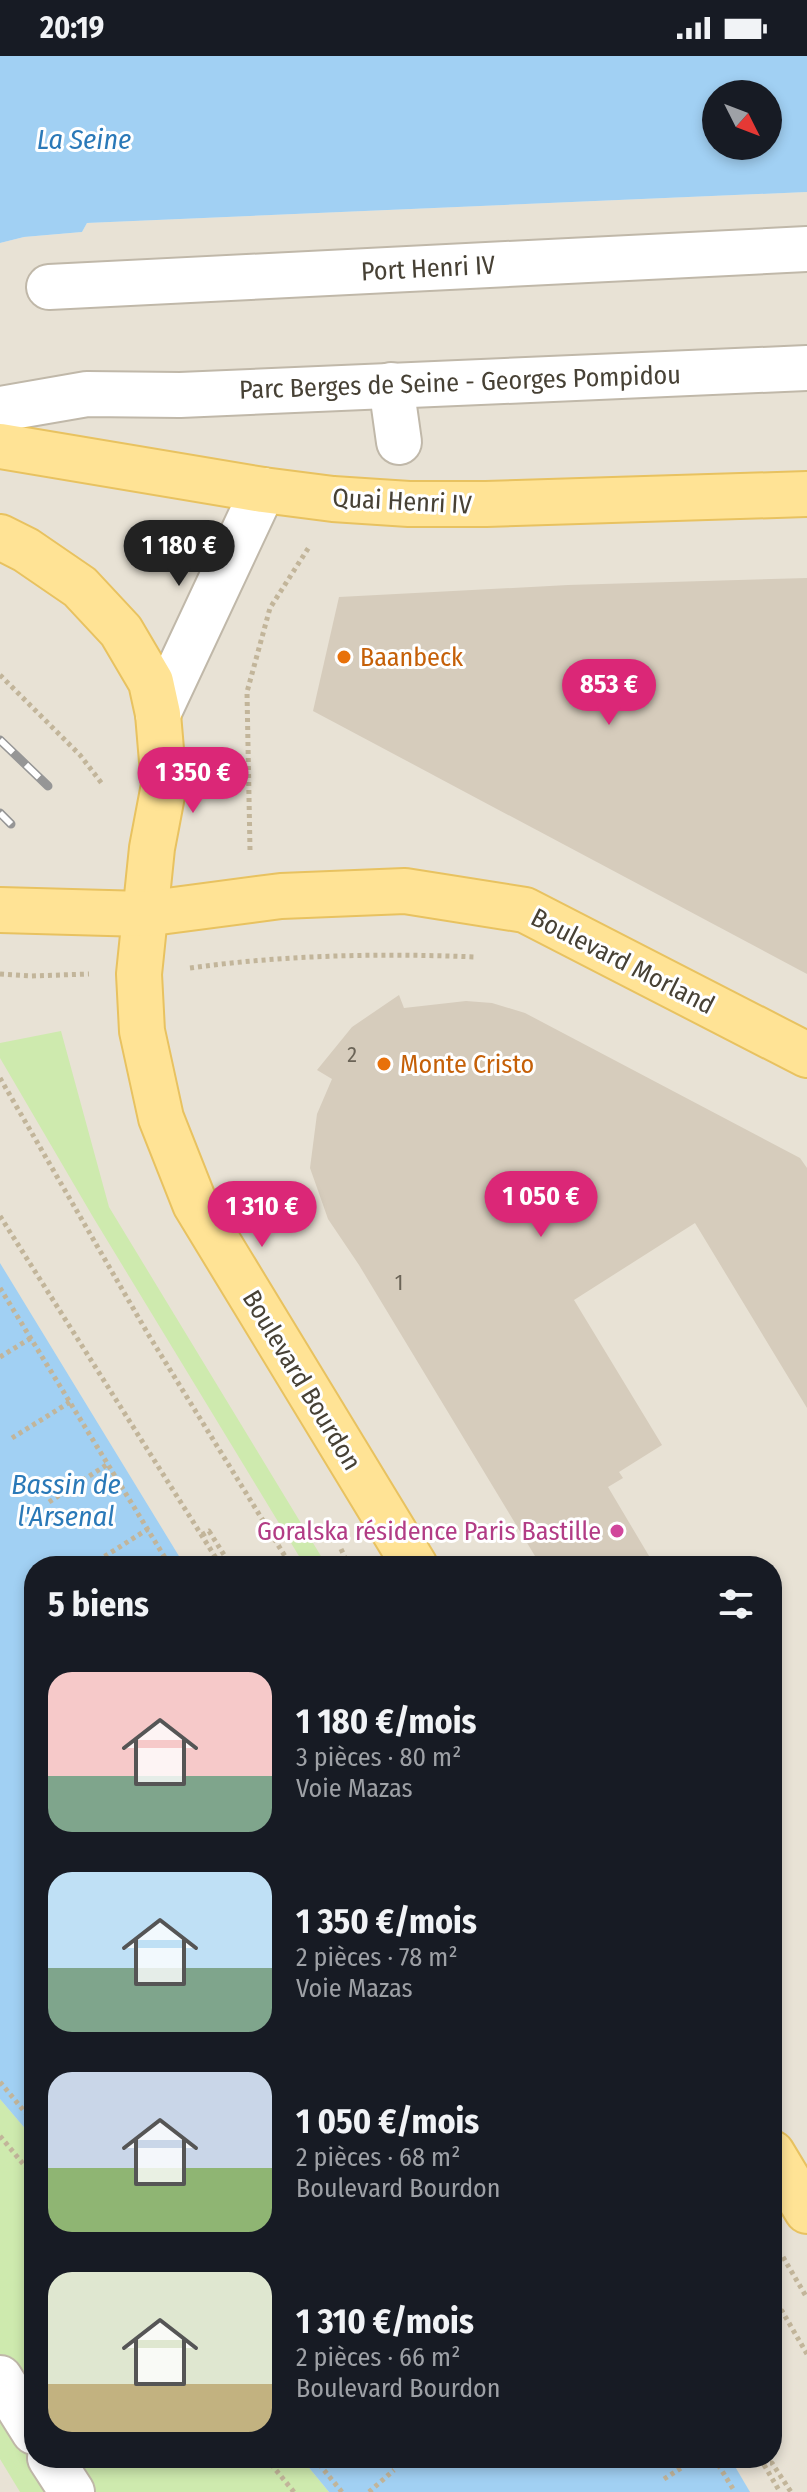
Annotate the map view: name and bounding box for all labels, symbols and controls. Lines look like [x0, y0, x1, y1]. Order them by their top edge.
text: 20:19 [40, 10, 104, 46]
north arrow [702, 80, 782, 160]
map controls [702, 80, 782, 160]
water label: La Seine [37, 123, 131, 156]
street label: Port Henri IV [360, 249, 497, 287]
street label: Parc Berges de Seine - Georges Pompidou [239, 359, 681, 406]
street label: Quai Henri IV [332, 482, 473, 521]
pin: 1 180 € [105, 520, 253, 588]
text: 1 180 € [142, 530, 216, 561]
place label: Baanbeck [360, 642, 464, 673]
marker: Baanbeck [335, 648, 353, 666]
pin: 853 € [553, 659, 665, 727]
text: 853 € [580, 669, 638, 700]
pin: 1 350 € [119, 747, 267, 815]
text: 1 350 € [155, 757, 231, 788]
street label: Boulevard Morland [526, 902, 720, 1021]
house number: 2 [347, 1041, 357, 1068]
place label: Monte Cristo [400, 1049, 534, 1080]
marker: Monte Cristo [375, 1055, 393, 1073]
pin: 1 050 € [467, 1171, 615, 1239]
pin: 1 310 € [188, 1181, 336, 1249]
text: 1 050 € [503, 1181, 579, 1212]
text: 1 310 € [226, 1191, 298, 1222]
house number: 1 [395, 1269, 403, 1296]
street label: Boulevard Bourdon [236, 1285, 368, 1476]
water label: Bassin de l'Arsenal [11, 1468, 121, 1533]
place label: Goralska résidence Paris Bastille [257, 1516, 601, 1547]
marker: Goralska résidence Paris Bastille [608, 1522, 626, 1540]
icon: filters [714, 1582, 758, 1626]
text: 5 biens [48, 1584, 149, 1625]
text: 1 180 €/mois [296, 1701, 476, 1742]
icon: home [112, 1704, 208, 1800]
text: 3 pièces · 80 m² [296, 1742, 461, 1773]
text: Voie Mazas [296, 1773, 413, 1804]
text: 1 350 €/mois [296, 1901, 477, 1942]
icon: home [112, 1904, 208, 2000]
text: 2 pièces · 78 m² [296, 1942, 458, 1973]
text: Voie Mazas [296, 1973, 413, 2004]
text: 1 050 €/mois [296, 2101, 479, 2142]
icon: home [112, 2104, 208, 2200]
text: 2 pièces · 68 m² [296, 2142, 460, 2173]
text: Boulevard Bourdon [296, 2173, 500, 2204]
text: 1 310 €/mois [296, 2301, 474, 2342]
icon: home [112, 2304, 208, 2400]
text: 2 pièces · 66 m² [296, 2342, 460, 2373]
text: Boulevard Bourdon [296, 2373, 500, 2404]

